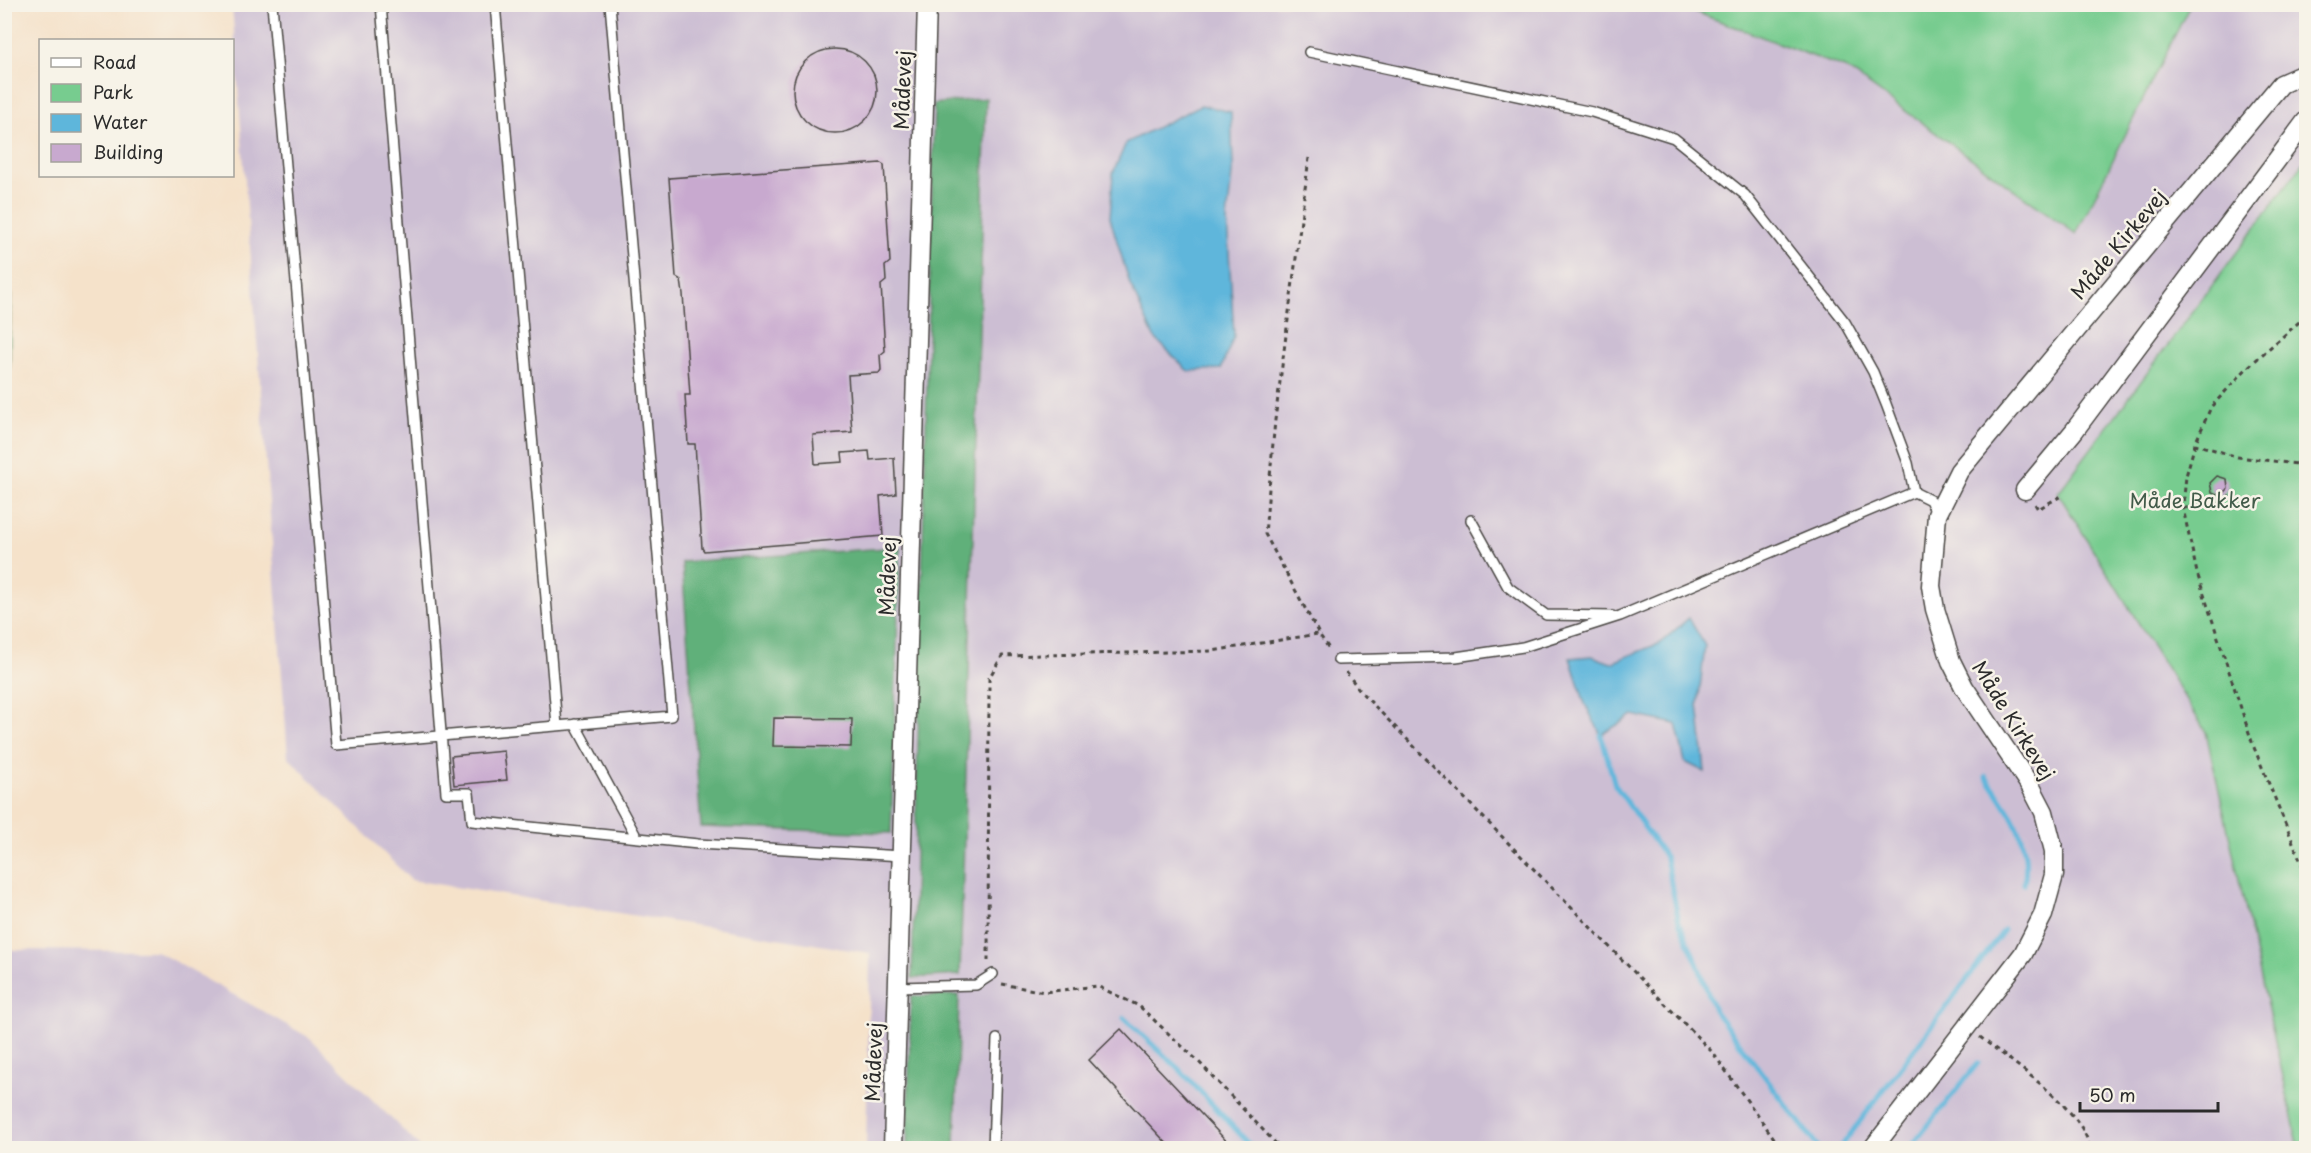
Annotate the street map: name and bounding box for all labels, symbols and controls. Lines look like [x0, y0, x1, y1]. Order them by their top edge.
legend [39, 39, 234, 177]
text: Road [93, 48, 137, 75]
street label: Mådevej [886, 50, 918, 130]
text: Park [93, 78, 133, 105]
text: Water [93, 108, 148, 135]
text: Building [93, 138, 163, 165]
street label: Måde Kirkevej [2063, 182, 2173, 306]
park label: Måde Bakker [2129, 485, 2261, 515]
street label: Mådevej [871, 536, 903, 616]
street label: Måde Kirkevej [1965, 655, 2063, 785]
street label: Mådevej [857, 1022, 889, 1102]
scale bar [2080, 1075, 2218, 1113]
text: 50 m [2089, 1081, 2136, 1108]

